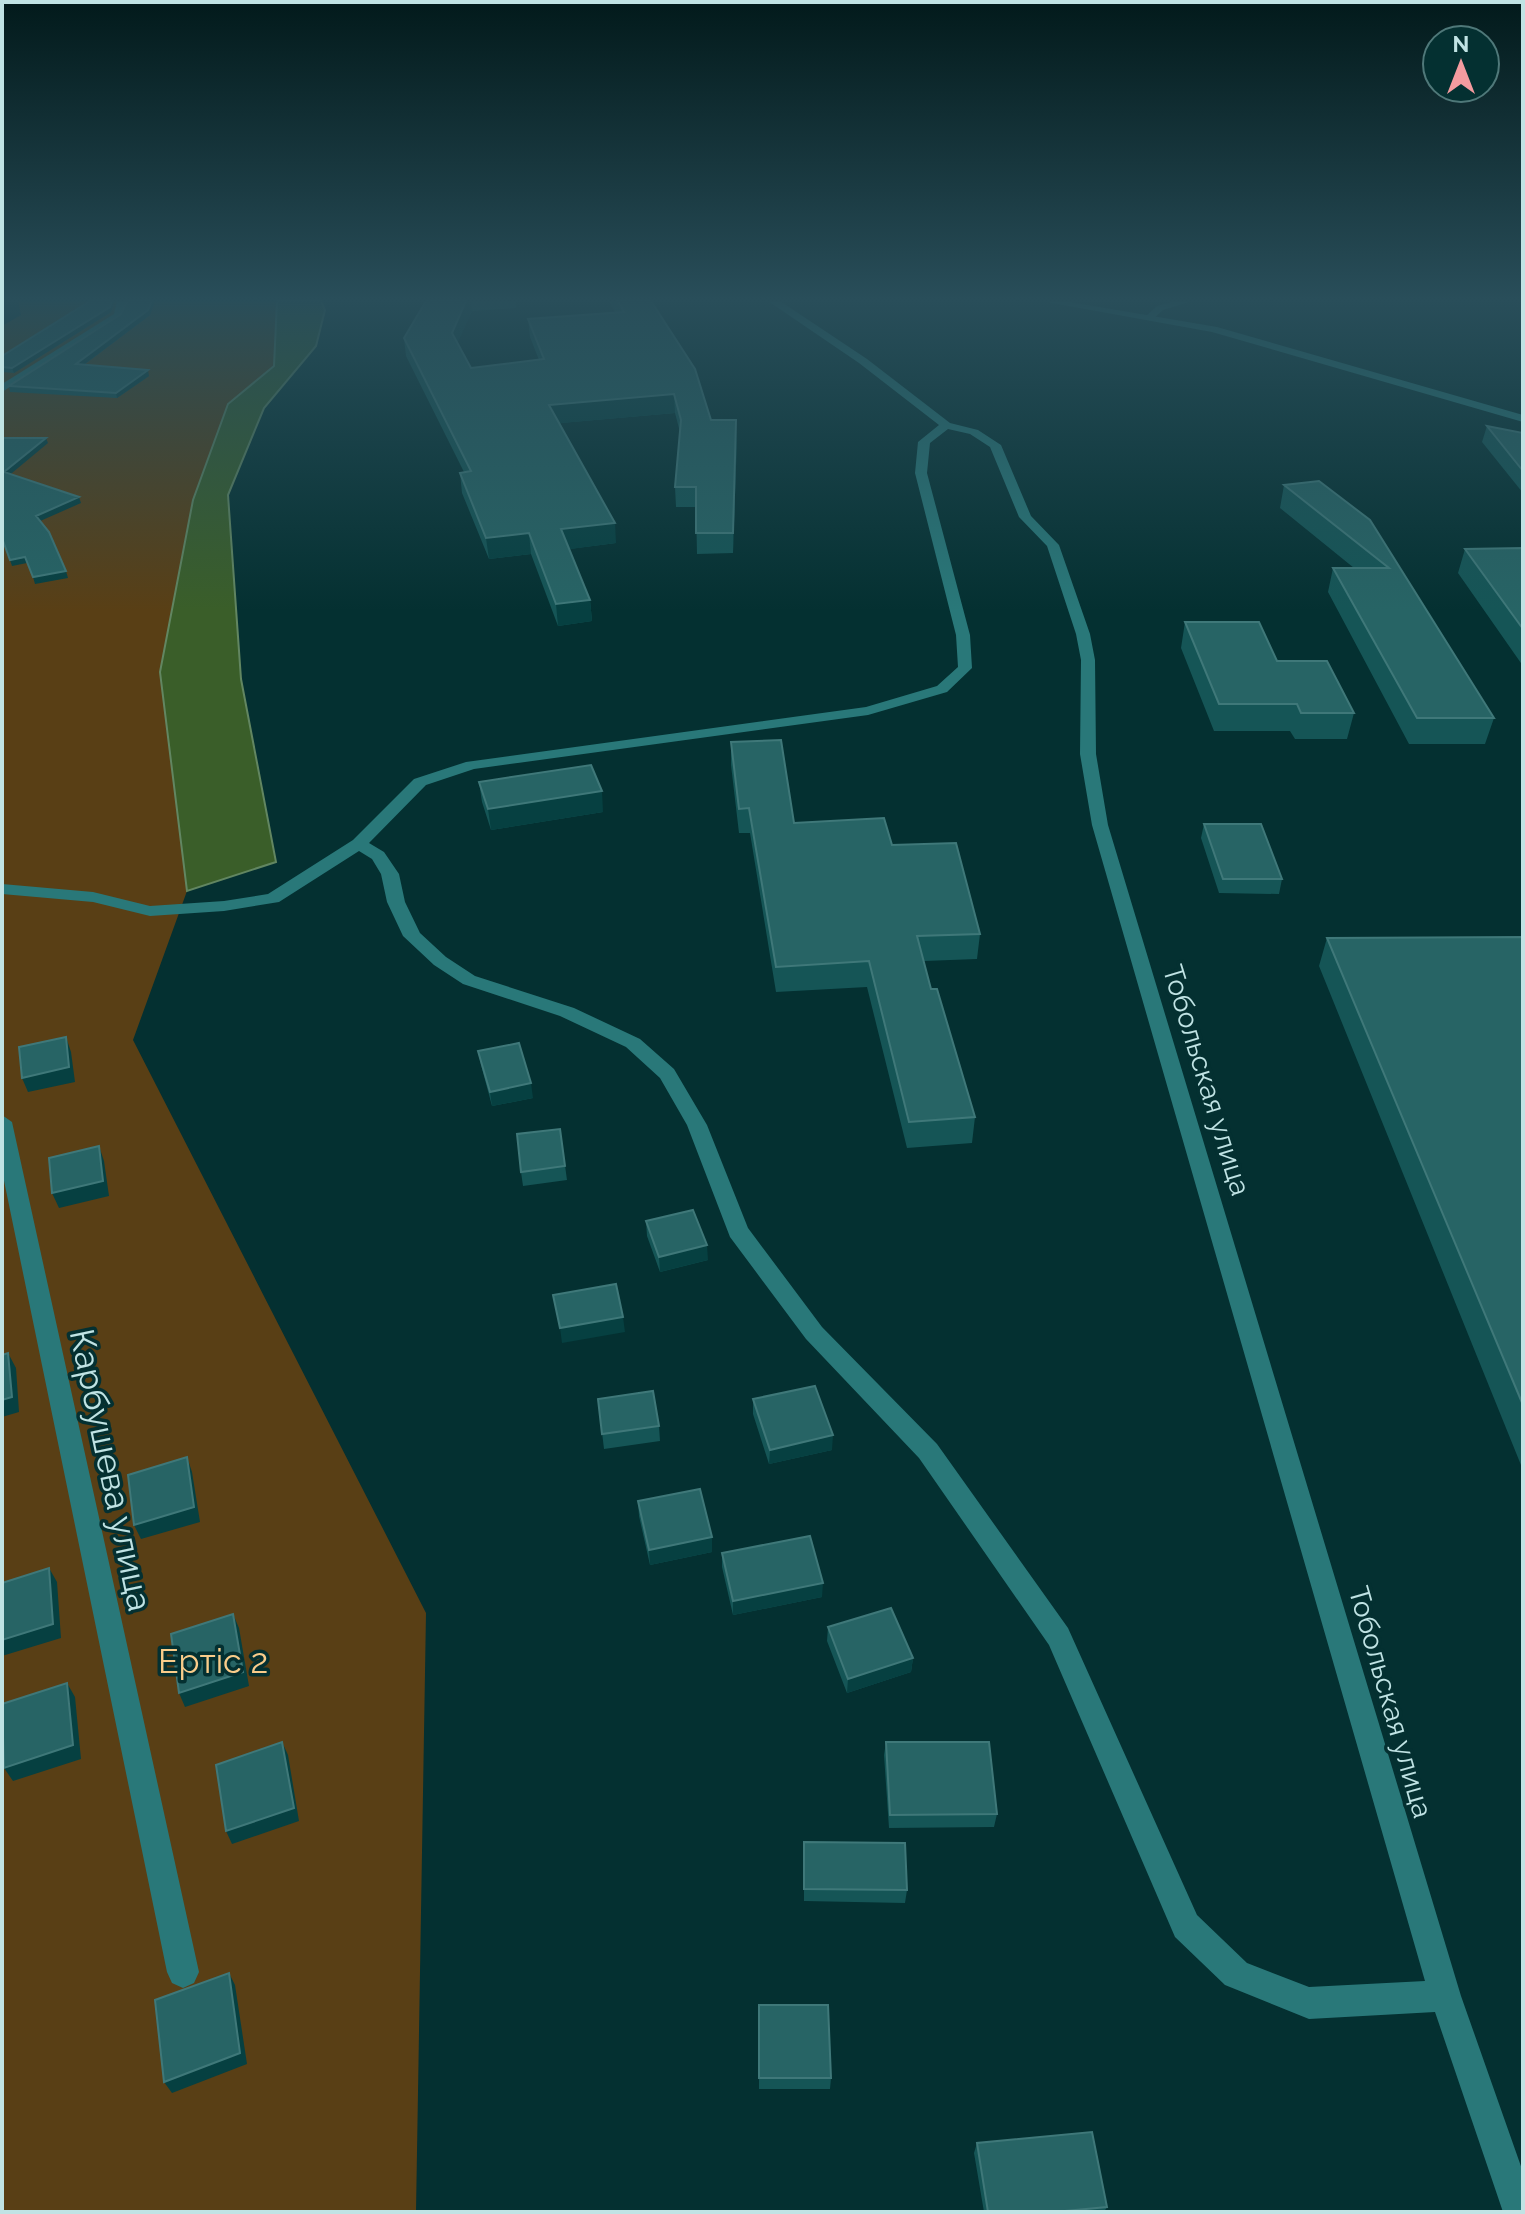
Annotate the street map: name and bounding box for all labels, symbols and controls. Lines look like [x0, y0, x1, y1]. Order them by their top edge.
north arrow [1421, 24, 1501, 104]
text: N [1453, 31, 1469, 57]
street label: Тобольская улица [1156, 961, 1257, 1199]
street label: Карбушева улица [62, 1325, 160, 1615]
street label: Тобольская улица [1342, 1583, 1439, 1822]
park label: Ертіс 2 [158, 1641, 268, 1681]

